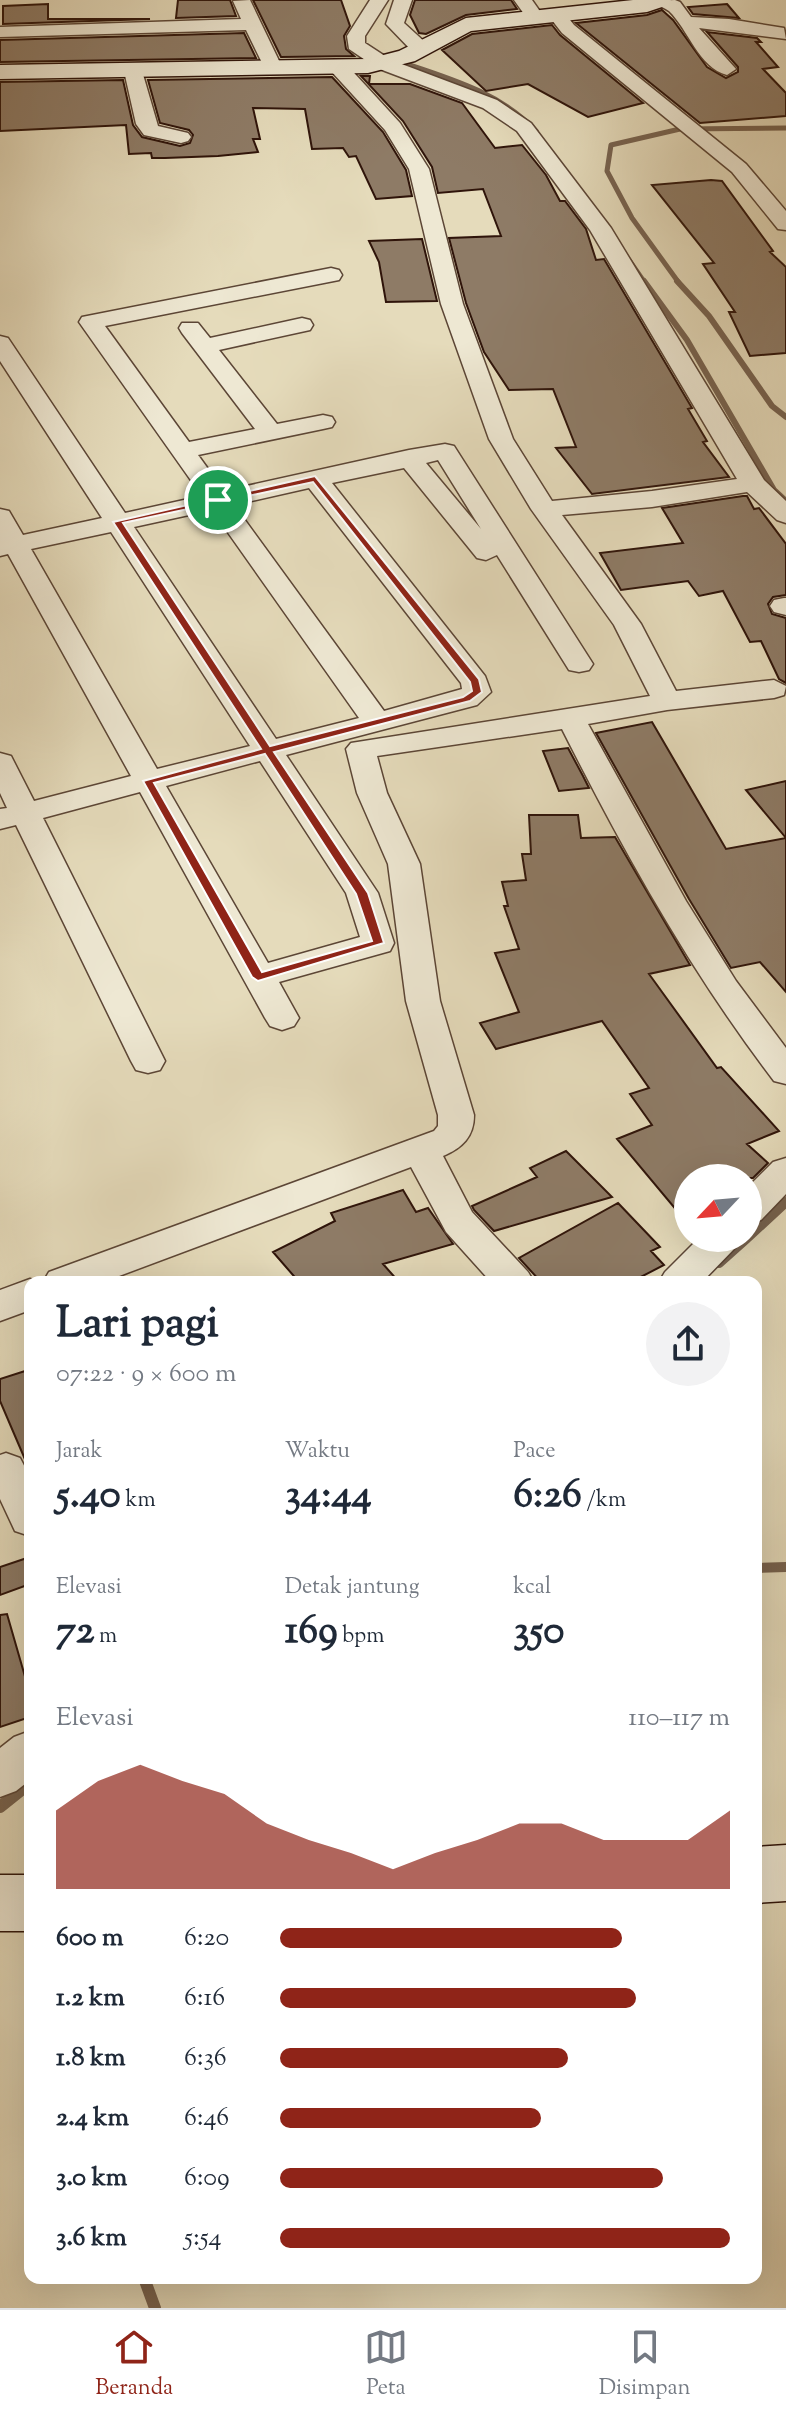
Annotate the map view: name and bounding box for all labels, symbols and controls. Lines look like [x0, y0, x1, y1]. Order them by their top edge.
pin [184, 466, 252, 534]
icon: arrive [196, 478, 240, 522]
north arrow [674, 1164, 762, 1252]
map controls [674, 1164, 762, 1252]
text: Lari pagi [56, 1294, 219, 1357]
button: share [646, 1302, 730, 1386]
text: 07:22 · 9 × 600 m [56, 1356, 236, 1393]
text: Jarak [56, 1436, 103, 1468]
text: Waktu [285, 1436, 350, 1468]
text: Pace [513, 1436, 555, 1468]
text: 5.40 [56, 1468, 121, 1525]
text: 34:44 [285, 1468, 372, 1525]
text: 6:26 [513, 1468, 582, 1525]
text: km [121, 1485, 156, 1517]
text: /km [582, 1485, 626, 1517]
text: Elevasi [56, 1572, 122, 1604]
text: Detak jantung [285, 1572, 419, 1604]
text: kcal [513, 1572, 551, 1604]
text: 72 [56, 1604, 94, 1661]
text: 169 [285, 1604, 338, 1661]
text: 350 [513, 1604, 564, 1661]
text: m [94, 1621, 117, 1653]
text: bpm [338, 1621, 384, 1653]
text: Elevasi [56, 1700, 134, 1737]
text: 110–117 m [628, 1700, 730, 1737]
text: 600 m [56, 1920, 123, 1957]
text: 6:20 [184, 1920, 229, 1957]
text: 1.2 km [56, 1980, 125, 2017]
text: 6:16 [184, 1980, 225, 2017]
text: 1.8 km [56, 2040, 126, 2077]
text: 6:36 [184, 2040, 227, 2077]
text: 2.4 km [56, 2100, 129, 2137]
text: 6:46 [184, 2100, 229, 2137]
text: 3.0 km [56, 2160, 127, 2197]
text: 6:09 [184, 2160, 230, 2197]
text: 3.6 km [56, 2220, 127, 2257]
text: 5:54 [184, 2220, 222, 2257]
tab: Beranda [95, 2325, 173, 2405]
tab: Peta [364, 2325, 408, 2405]
tab: Disimpan [599, 2325, 691, 2405]

